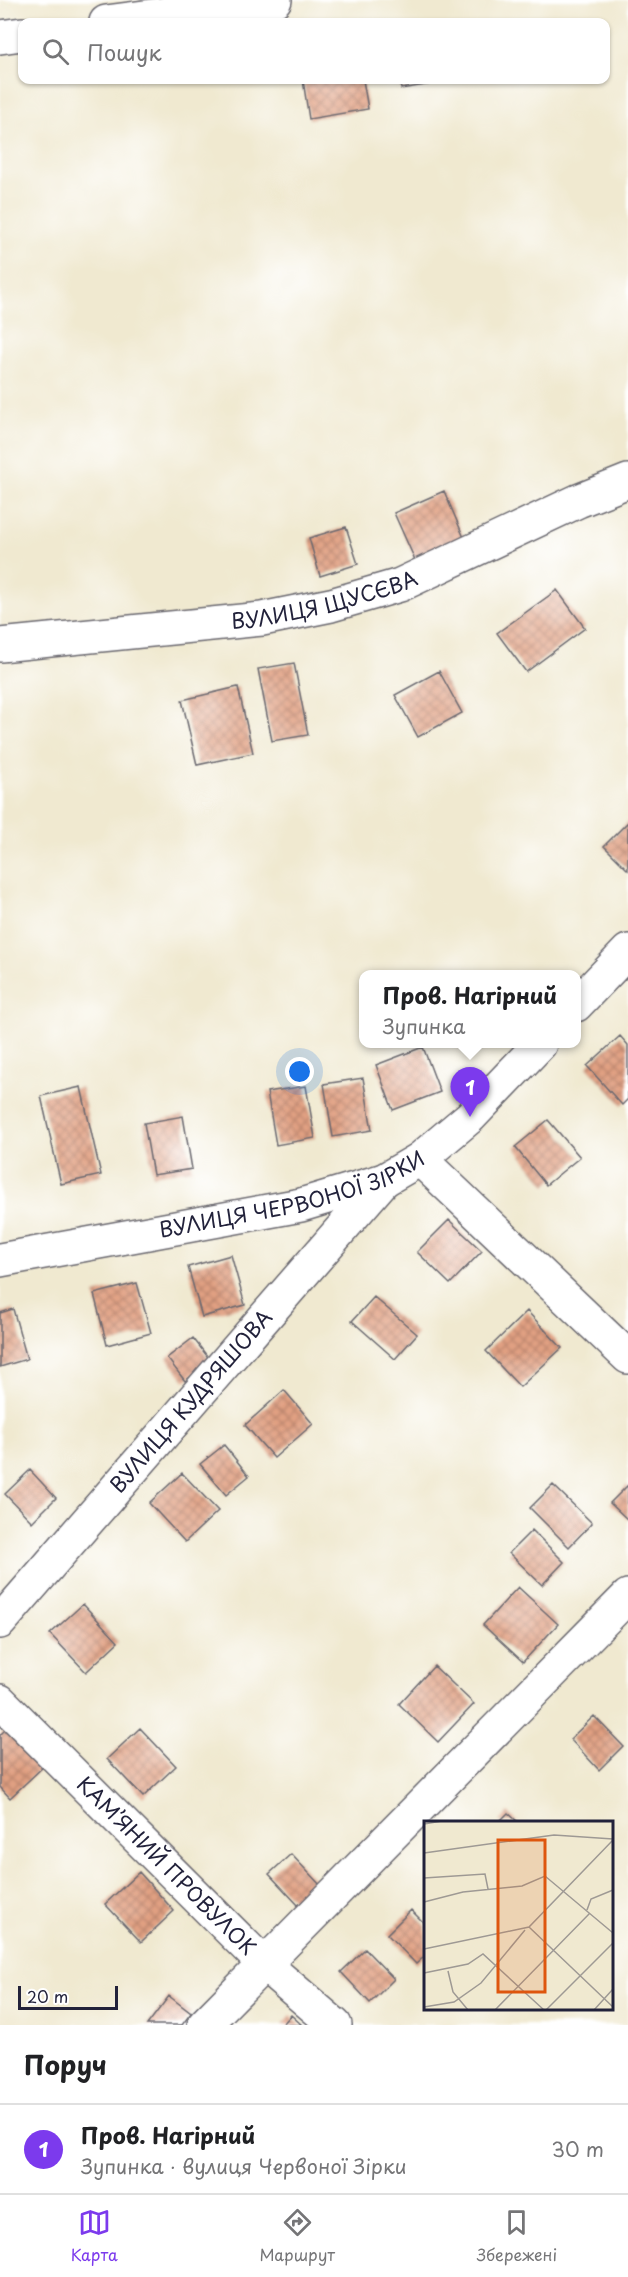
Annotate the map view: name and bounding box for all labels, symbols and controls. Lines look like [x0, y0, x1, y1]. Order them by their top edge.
search box [18, 18, 610, 84]
icon: search [39, 35, 72, 68]
text: Пошук [87, 35, 162, 68]
street label: ВУЛИЦЯ ЩУСЄВА [230, 561, 422, 636]
popup [359, 970, 581, 1048]
text: Пров. Нагірний [383, 978, 557, 1011]
text: Зупинка [383, 1011, 465, 1041]
your location [285, 1057, 314, 1086]
pin: 1 [450, 1068, 490, 1117]
street label: ВУЛИЦЯ ЧЕРВОНОЇ ЗІРКИ [156, 1142, 430, 1245]
street label: ВУЛИЦЯ КУДРЯШОВА [101, 1302, 279, 1499]
street label: КАМ’ЯНИЙ ПРОВУЛОК [70, 1768, 264, 1961]
inset map [424, 1821, 613, 2010]
scale bar [18, 1983, 118, 2010]
text: 20 m [27, 1984, 68, 2008]
text: Поруч [24, 2045, 107, 2084]
text: Пров. Нагірний [81, 2118, 255, 2151]
text: 1 [39, 2134, 48, 2164]
text: 30 m [551, 2134, 604, 2164]
text: Зупинка · вулиця Червоної Зірки [81, 2151, 407, 2181]
tab: Карта [71, 2206, 118, 2266]
tab: Маршрут [259, 2206, 335, 2266]
tab: Збережені [477, 2206, 557, 2266]

